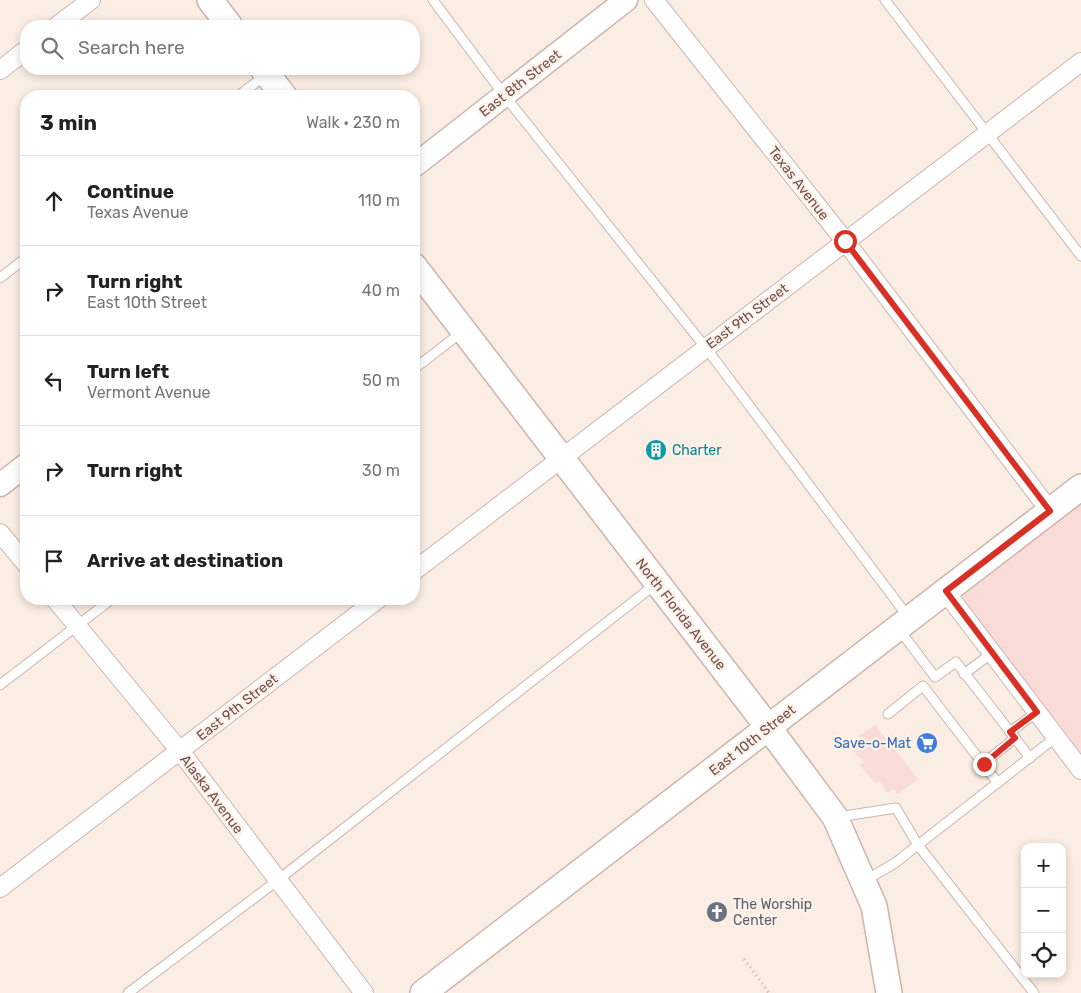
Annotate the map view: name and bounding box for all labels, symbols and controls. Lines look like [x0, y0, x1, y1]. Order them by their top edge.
search box [20, 20, 420, 75]
icon: search [38, 34, 66, 62]
text: Search here [78, 36, 185, 59]
street label: East 8th Street [476, 46, 565, 121]
text: 3 min [40, 110, 97, 135]
text: Walk · 230 m [306, 113, 400, 132]
street label: Texas Avenue [765, 143, 833, 224]
text: Continue [87, 180, 174, 203]
icon: ahead [40, 187, 68, 215]
text: 110 m [358, 191, 400, 210]
text: Texas Avenue [87, 203, 189, 222]
route start [834, 230, 857, 253]
text: Turn right [87, 270, 182, 293]
icon: right [40, 277, 68, 305]
street label: East 9th Street [703, 280, 792, 353]
text: 40 m [362, 281, 400, 300]
text: East 10th Street [87, 293, 207, 312]
text: Turn left [87, 360, 169, 383]
icon: left [40, 367, 68, 395]
text: 50 m [362, 371, 400, 390]
text: Vermont Avenue [87, 383, 210, 402]
building icon: Charter [644, 438, 668, 462]
place label: Charter [672, 442, 722, 459]
icon: right [40, 457, 68, 485]
text: Turn right [87, 459, 182, 482]
text: 30 m [362, 461, 400, 480]
icon: arrive [40, 547, 68, 575]
text: Arrive at destination [87, 549, 283, 572]
street label: North Florida Avenue [632, 555, 730, 674]
street label: East 9th Street [193, 670, 282, 744]
street label: East 10th Street [706, 701, 799, 779]
supermarket icon: Save-o-Mat [915, 731, 939, 755]
place label: Save-o-Mat [834, 735, 912, 752]
street label: Alaska Avenue [176, 751, 247, 837]
route end [973, 753, 996, 776]
map controls [1021, 843, 1066, 978]
button: + [1021, 843, 1066, 888]
button: − [1021, 888, 1066, 933]
place label: The Worship Center [733, 896, 812, 929]
church icon: The Worship Center [705, 900, 729, 924]
button: locate [1021, 933, 1066, 978]

